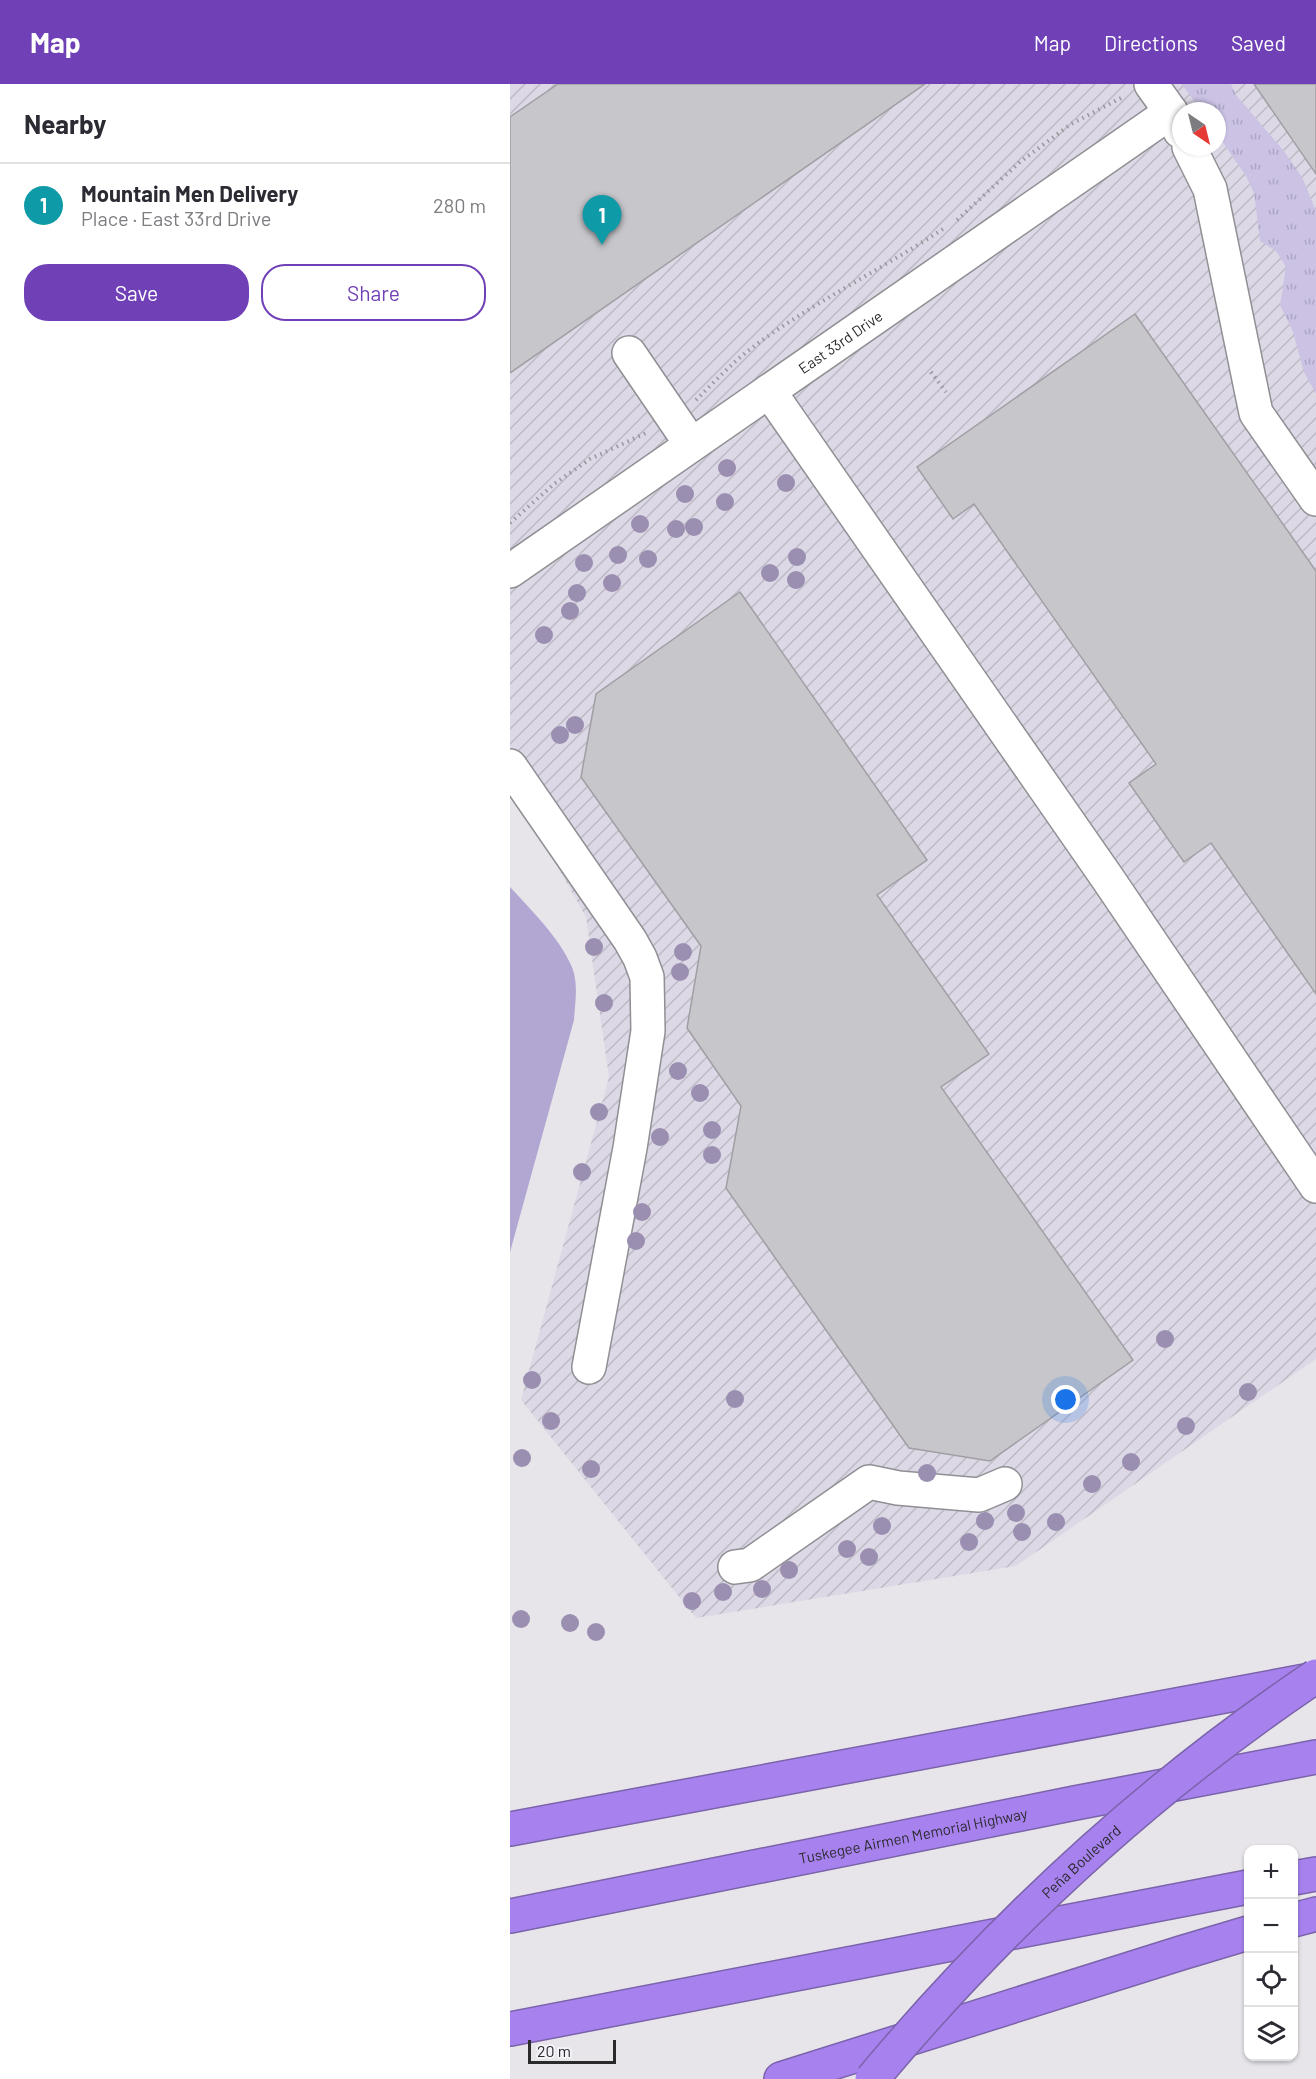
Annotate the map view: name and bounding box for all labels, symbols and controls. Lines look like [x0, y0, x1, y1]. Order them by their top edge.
text: Map [30, 25, 81, 59]
text: Map [1034, 30, 1071, 55]
text: Directions [1104, 30, 1198, 55]
text: Saved [1231, 30, 1286, 55]
north arrow [1172, 102, 1226, 156]
text: Nearby [24, 108, 106, 139]
text: Mountain Men Delivery [81, 180, 298, 206]
text: 1 [40, 193, 47, 217]
text: 280 m [433, 193, 486, 217]
pin: 1 [582, 196, 622, 245]
text: Place · East 33rd Drive [81, 206, 271, 230]
button: Save [24, 264, 249, 321]
button: Share [261, 264, 486, 321]
street label: East 33rd Drive [795, 306, 886, 377]
your location [1051, 1385, 1080, 1414]
street label: Tuskegee Airmen Memorial Highway [797, 1804, 1029, 1867]
street label: Peña Boulevard [1038, 1821, 1124, 1902]
map controls [1244, 1845, 1298, 2061]
button: + [1244, 1845, 1298, 1899]
button: − [1244, 1899, 1298, 1953]
button: locate [1244, 1953, 1298, 2007]
button: layers [1244, 2007, 1298, 2061]
scale bar [528, 2037, 616, 2064]
text: 20 m [537, 2041, 571, 2060]

